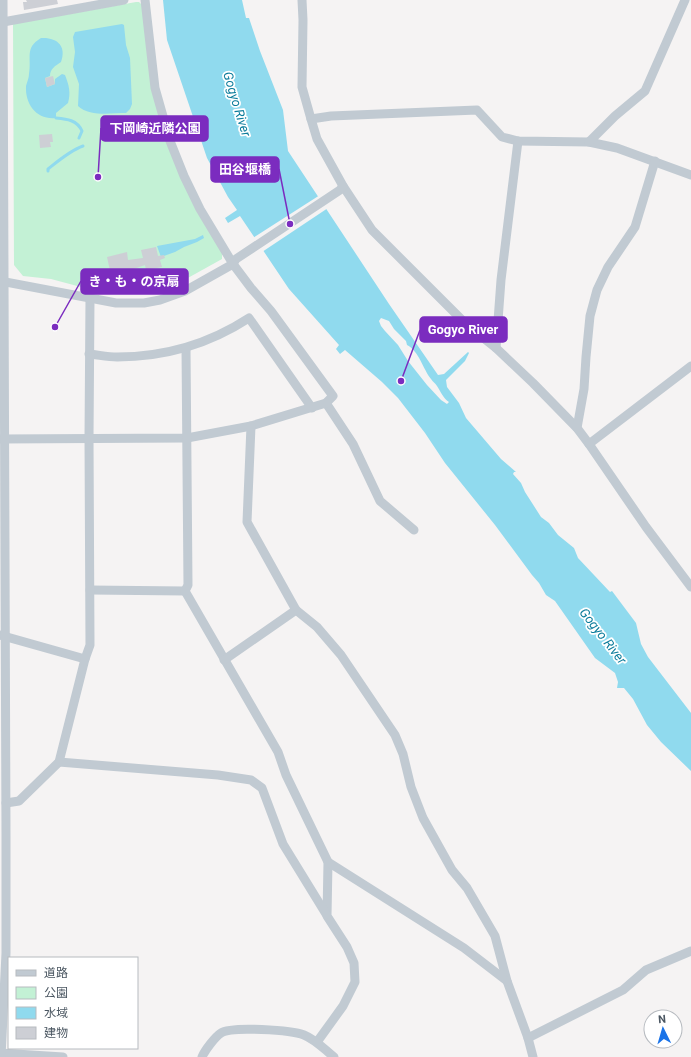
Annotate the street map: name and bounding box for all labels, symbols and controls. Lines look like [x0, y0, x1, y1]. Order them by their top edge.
water label: Gogyo River [220, 70, 254, 139]
callout: 下岡崎近隣公園 [101, 116, 208, 141]
text: 下岡崎近隣公園 [109, 121, 201, 136]
callout: 田谷堰橋 [211, 157, 279, 182]
text: 田谷堰橋 [219, 162, 271, 177]
callout: き・も・の京扇 [81, 269, 188, 294]
text: き・も・の京扇 [88, 274, 180, 289]
callout: Gogyo River [420, 317, 507, 342]
text: Gogyo River [428, 322, 499, 337]
water label: Gogyo River [576, 605, 630, 668]
legend [8, 957, 138, 1049]
text: 道路 [44, 966, 68, 980]
text: 公園 [44, 986, 68, 1000]
text: 水域 [44, 1006, 68, 1020]
north arrow [643, 1009, 683, 1049]
text: N [658, 1013, 667, 1026]
text: 建物 [44, 1026, 68, 1040]

